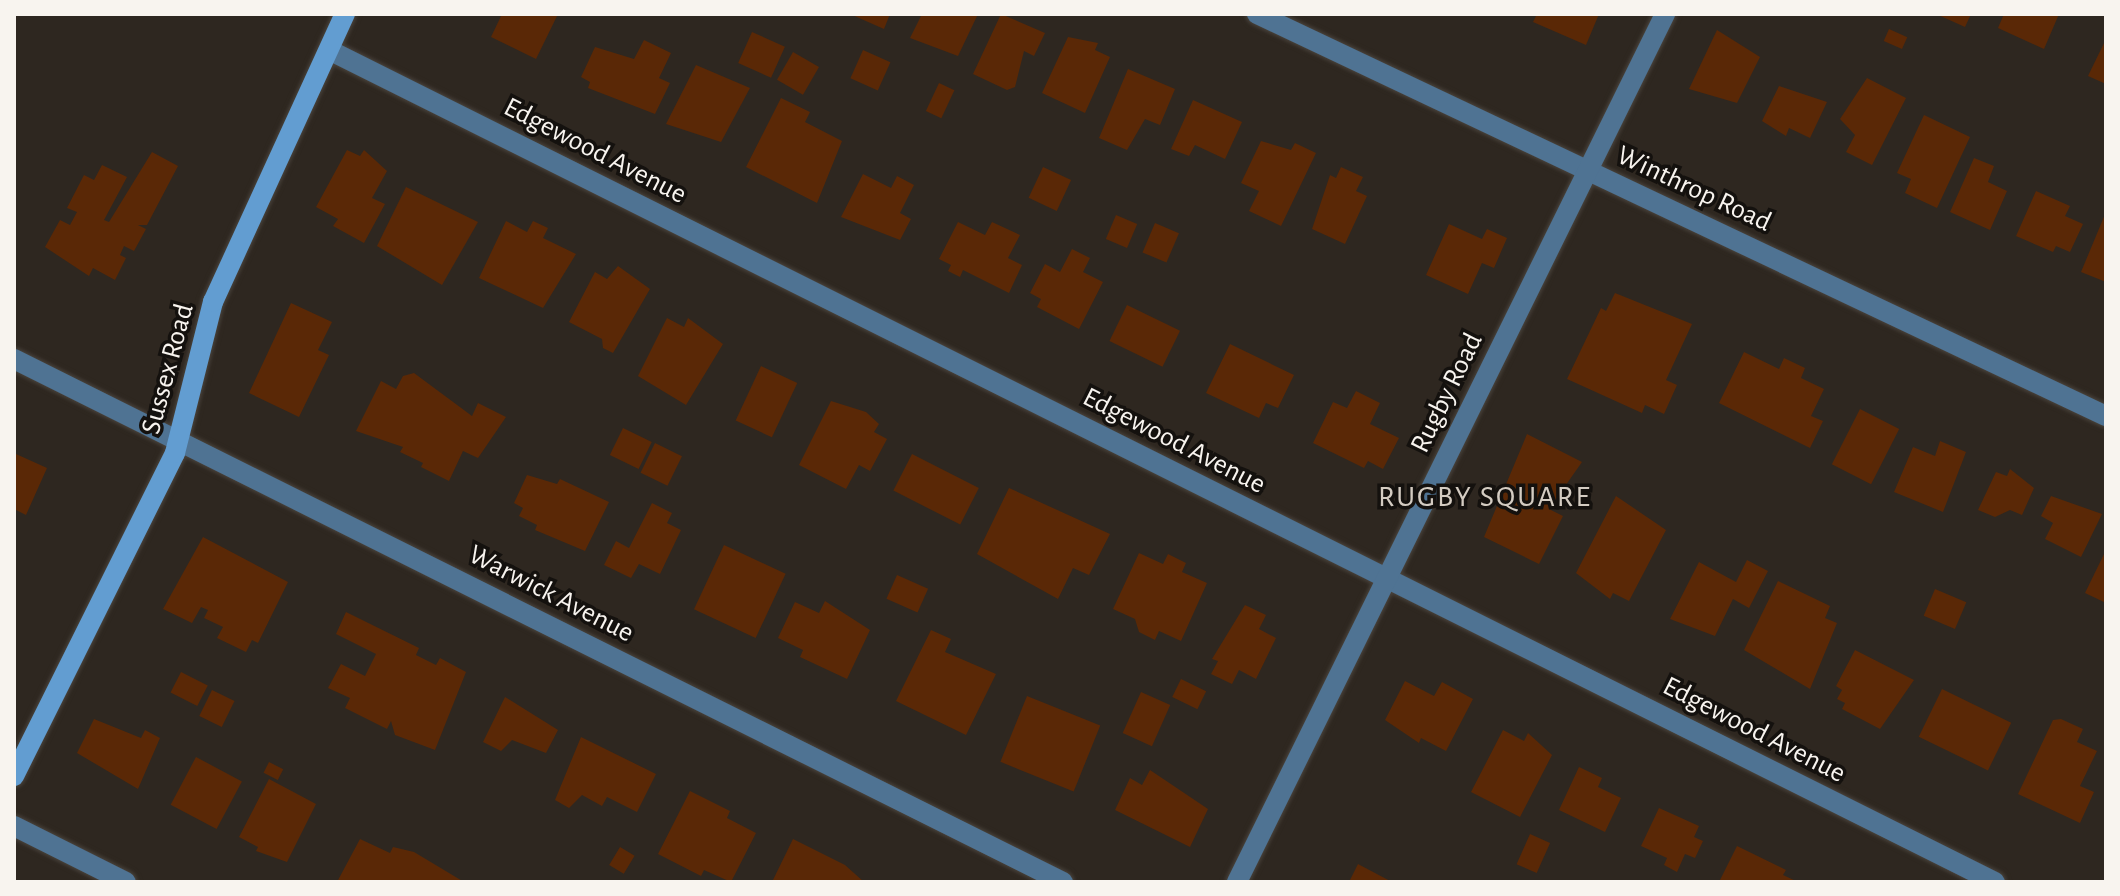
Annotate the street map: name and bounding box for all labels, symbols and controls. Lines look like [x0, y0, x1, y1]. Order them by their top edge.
street label: Edgewood Avenue [498, 91, 692, 211]
street label: Winthrop Road [1611, 139, 1777, 239]
street label: Sussex Road [134, 300, 202, 438]
street label: Rugby Road [1404, 328, 1490, 458]
street label: Edgewood Avenue [1077, 381, 1271, 501]
district label: RUGBY SQUARE [1378, 479, 1592, 515]
street label: Warwick Avenue [463, 538, 639, 650]
street label: Edgewood Avenue [1657, 670, 1851, 790]

